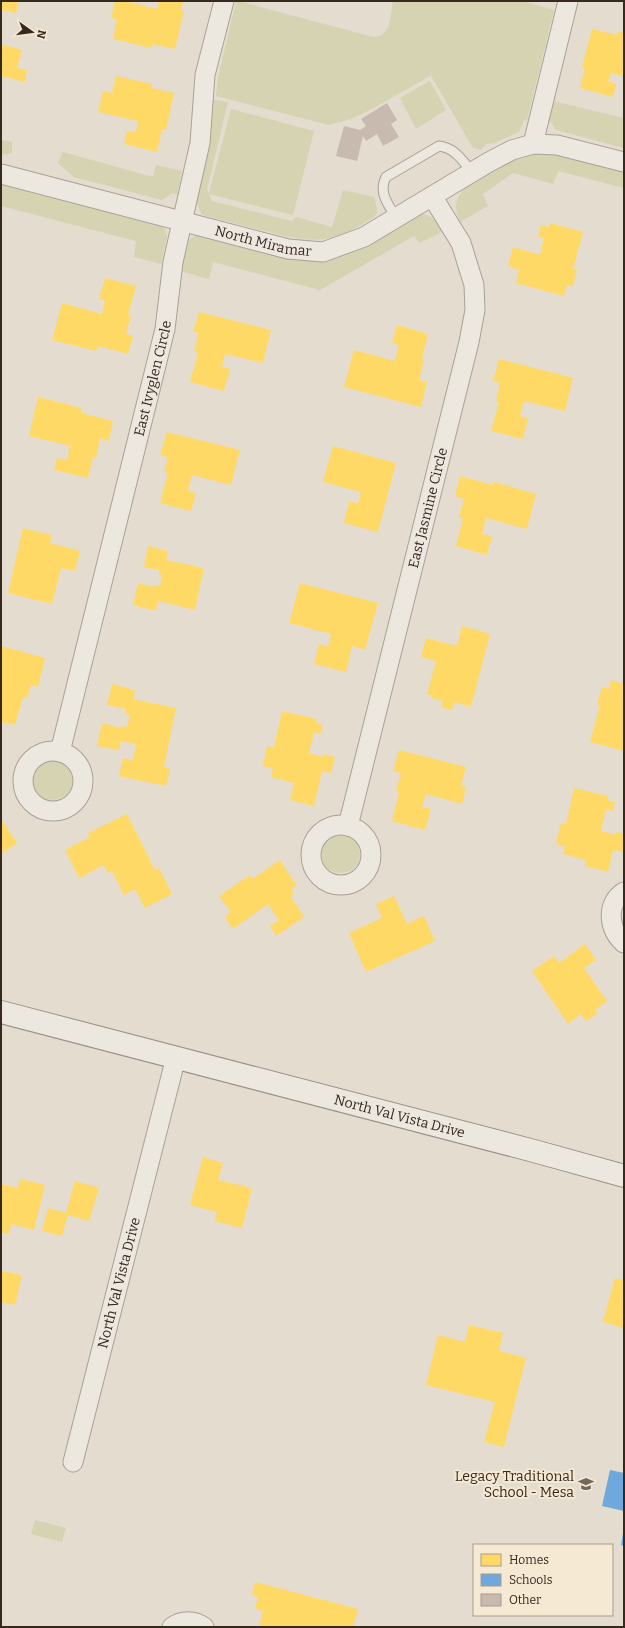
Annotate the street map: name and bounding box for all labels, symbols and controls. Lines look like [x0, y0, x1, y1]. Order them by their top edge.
north arrow [12, 12, 52, 52]
text: N [34, 29, 49, 40]
street label: North Miramar [213, 222, 312, 260]
street label: East Ivyglen Circle [130, 320, 174, 438]
street label: East Jasmine Circle [404, 446, 451, 570]
street label: North Val Vista Drive [332, 1091, 467, 1141]
street label: North Val Vista Drive [94, 1215, 143, 1350]
place label: Legacy Traditional School - Mesa [455, 1468, 574, 1501]
school or university icon: Legacy Traditional School - Mesa [577, 1475, 595, 1493]
legend [473, 1544, 613, 1616]
text: Homes [509, 1553, 549, 1567]
text: Schools [509, 1573, 553, 1587]
text: Other [509, 1593, 542, 1607]

